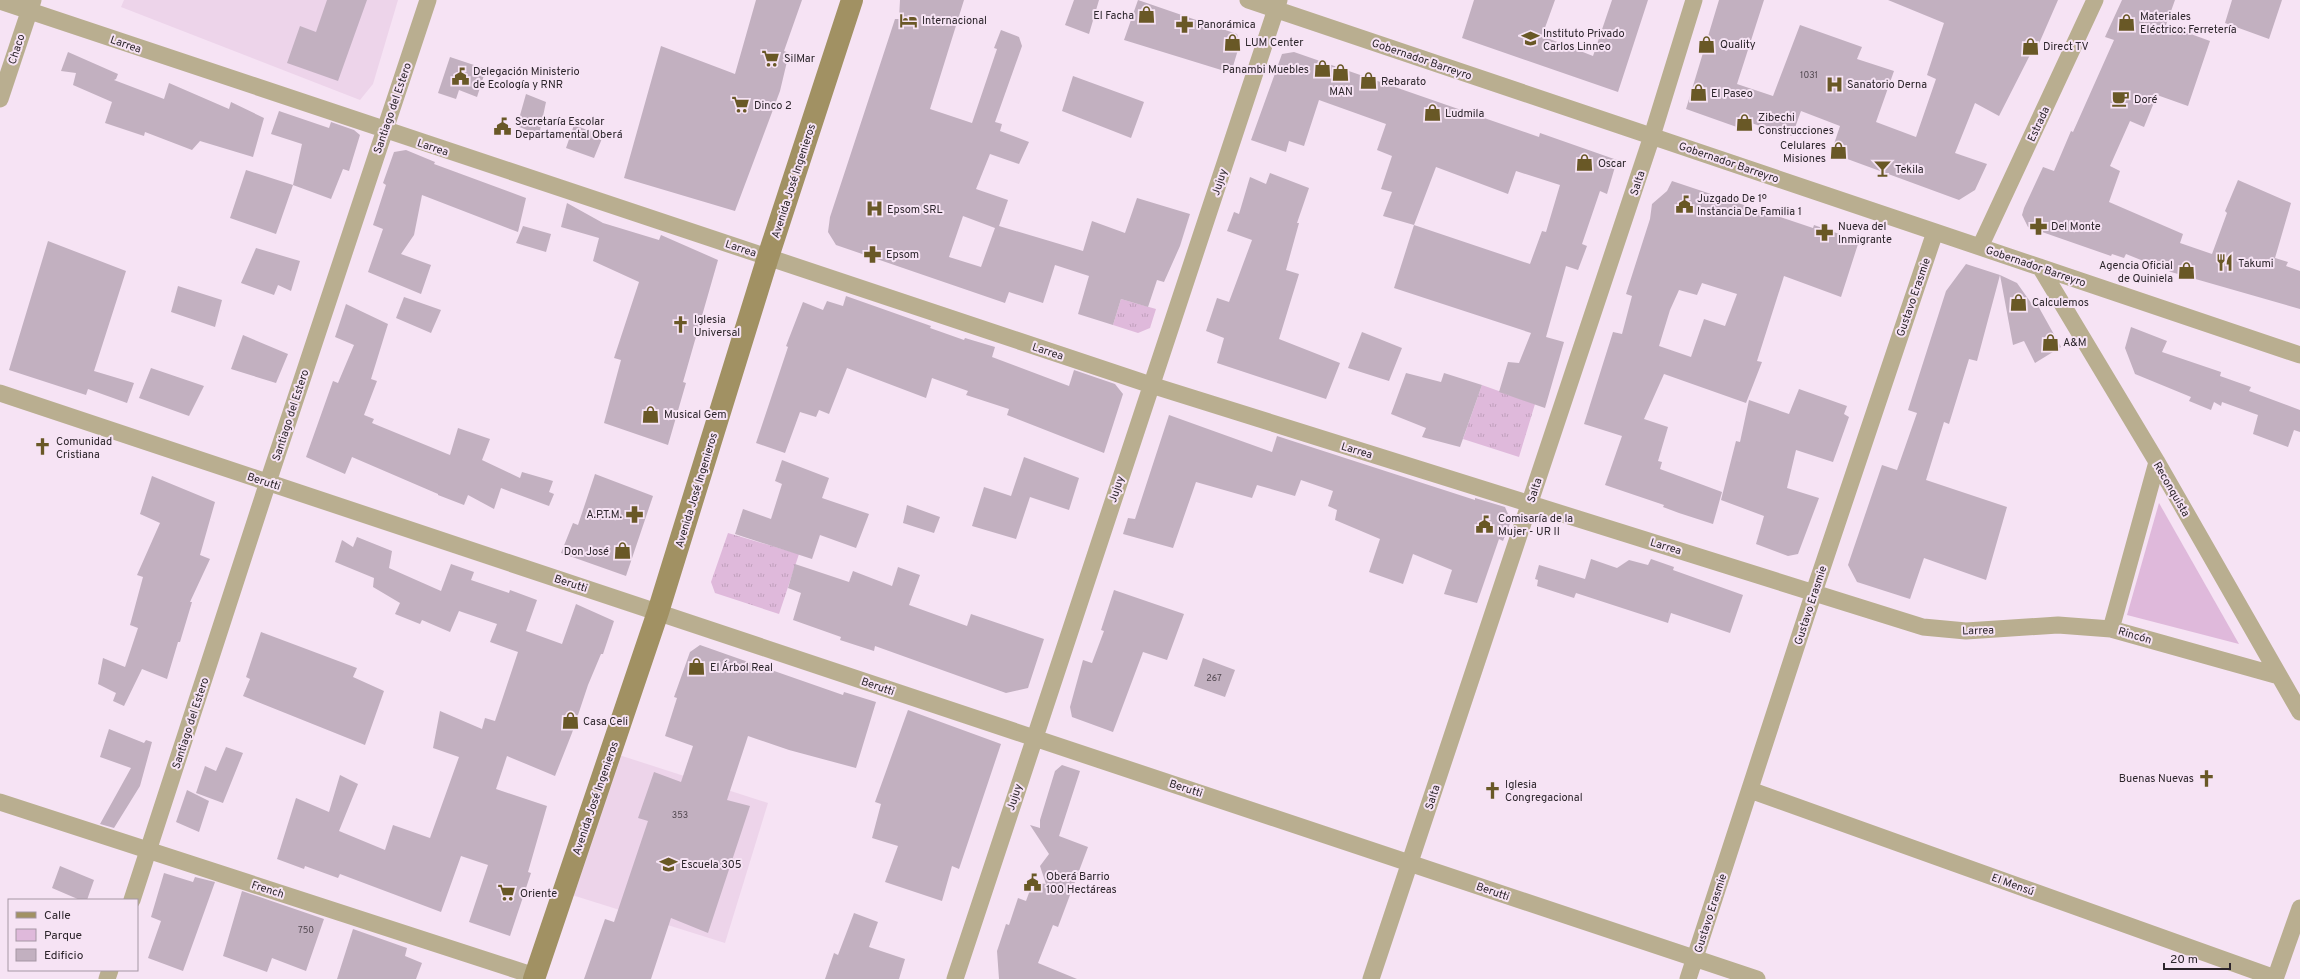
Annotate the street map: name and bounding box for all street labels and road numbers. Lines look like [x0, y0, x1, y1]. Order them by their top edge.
street label: Chaco [5, 32, 28, 66]
street label: Larrea [108, 33, 143, 57]
street label: Gobernador Barreyro [1370, 36, 1474, 84]
street label: Santiago del Estero [371, 61, 415, 156]
street label: Estrada [2025, 104, 2053, 144]
street label: Avenida José Ingenieros [769, 122, 819, 240]
street label: Larrea [415, 136, 450, 160]
street label: Gobernador Barreyro [1677, 139, 1781, 187]
street label: Jujuy [1209, 167, 1231, 198]
street label: Salta [1627, 169, 1649, 197]
street label: Larrea [723, 237, 758, 261]
street label: Gobernador Barreyro [1984, 243, 2088, 291]
street label: Gustavo Erasmie [1894, 256, 1934, 339]
street label: Larrea [1030, 340, 1065, 364]
street label: Santiago del Estero [270, 368, 312, 463]
street label: Avenida José Ingenieros [673, 431, 721, 549]
street label: Larrea [1339, 440, 1374, 462]
street label: Reconquista [2150, 459, 2193, 520]
street label: Berutti [245, 470, 282, 494]
street label: Jujuy [1106, 474, 1128, 505]
street label: Salta [1524, 476, 1546, 504]
street label: Larrea [1648, 536, 1683, 558]
street label: Gustavo Erasmie [1792, 564, 1830, 647]
street label: Berutti [552, 572, 589, 596]
street label: Larrea [1962, 623, 1994, 639]
street label: Rincón [2116, 624, 2153, 647]
street label: Berutti [859, 675, 896, 699]
street label: Santiago del Estero [170, 676, 212, 771]
street label: Avenida José Ingenieros [570, 740, 622, 857]
street label: Berutti [1167, 777, 1204, 801]
street label: Jujuy [1004, 782, 1026, 813]
street label: Salta [1422, 783, 1444, 811]
street label: El Mensú [1989, 871, 2036, 899]
street label: Gustavo Erasmie [1692, 872, 1730, 955]
street label: French [250, 878, 286, 902]
street label: Berutti [1474, 880, 1511, 904]

